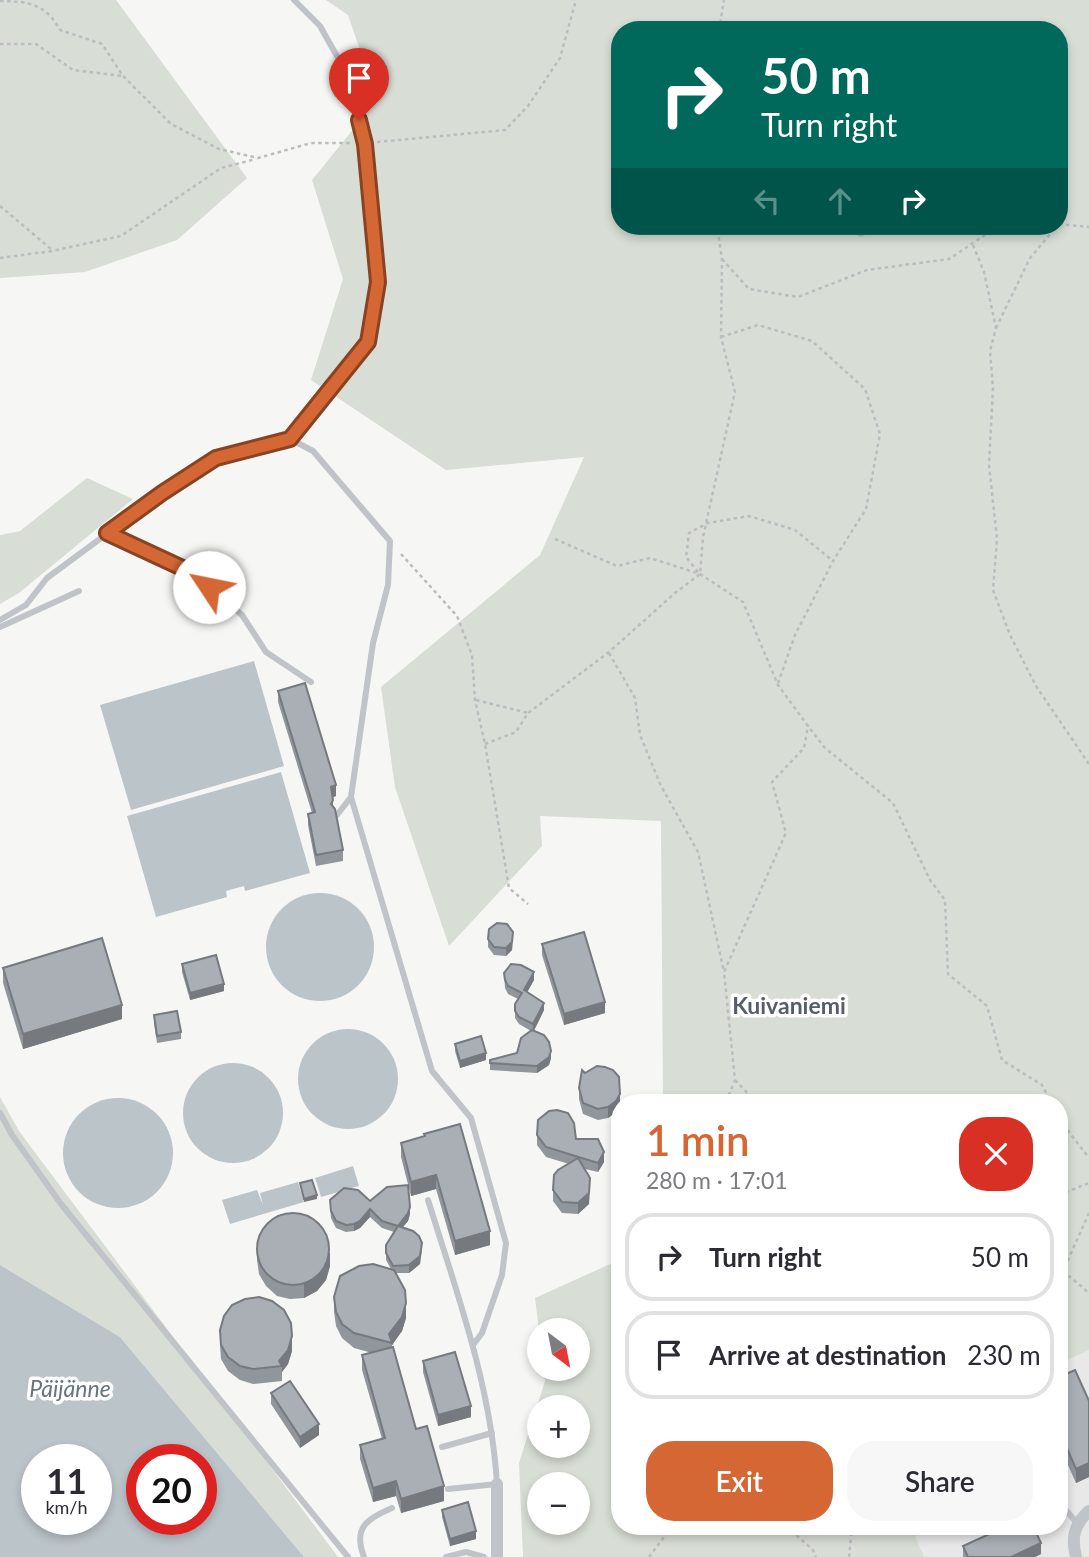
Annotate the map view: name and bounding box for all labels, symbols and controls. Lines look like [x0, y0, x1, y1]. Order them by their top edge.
text: 50 m [761, 46, 871, 104]
pin [329, 48, 389, 120]
icon: right [646, 49, 737, 140]
icon: arrive [340, 59, 378, 97]
text: Turn right [761, 105, 897, 144]
icon: left [748, 182, 786, 220]
icon: ahead [821, 182, 859, 220]
icon: right [894, 182, 932, 220]
position arrow [172, 550, 246, 624]
district label: Kuivaniemi [732, 991, 846, 1019]
text: 1 min [646, 1115, 750, 1165]
button: close [959, 1117, 1033, 1191]
text: 280 m · 17:01 [646, 1166, 788, 1194]
icon: right [650, 1238, 688, 1276]
text: Turn right [709, 1241, 822, 1273]
text: 50 m [971, 1241, 1029, 1273]
north arrow [527, 1318, 590, 1381]
map controls [527, 1318, 590, 1535]
icon: arrive [650, 1336, 688, 1374]
text: Arrive at destination [709, 1339, 946, 1371]
text: 230 m [967, 1339, 1041, 1371]
water label: Päijänne [29, 1374, 111, 1402]
button: + [527, 1395, 590, 1458]
button: Exit [646, 1441, 833, 1521]
button: Share [847, 1441, 1033, 1521]
speed limit sign: 20 [126, 1444, 217, 1535]
text: 11 [46, 1459, 87, 1501]
button: − [527, 1472, 590, 1535]
text: km/h [45, 1496, 88, 1518]

